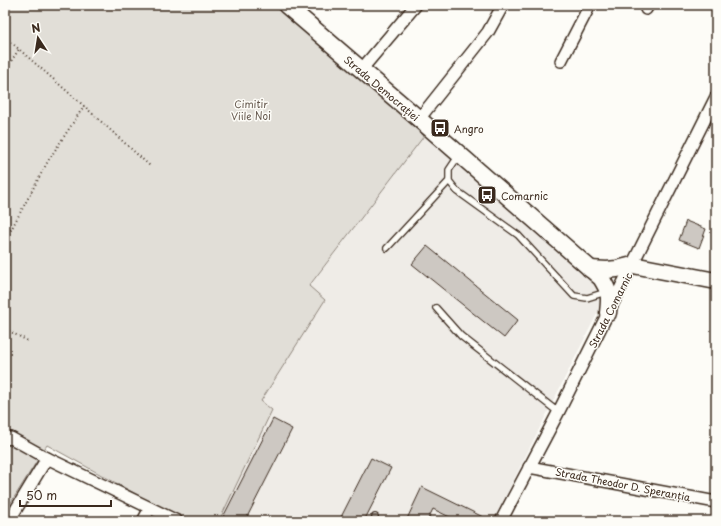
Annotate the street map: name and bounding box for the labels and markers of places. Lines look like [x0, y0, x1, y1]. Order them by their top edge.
bus stop icon: Angro [429, 117, 451, 139]
place label: Angro [454, 121, 484, 136]
bus stop icon: Comarnic [476, 184, 498, 206]
place label: Comarnic [501, 188, 548, 203]

